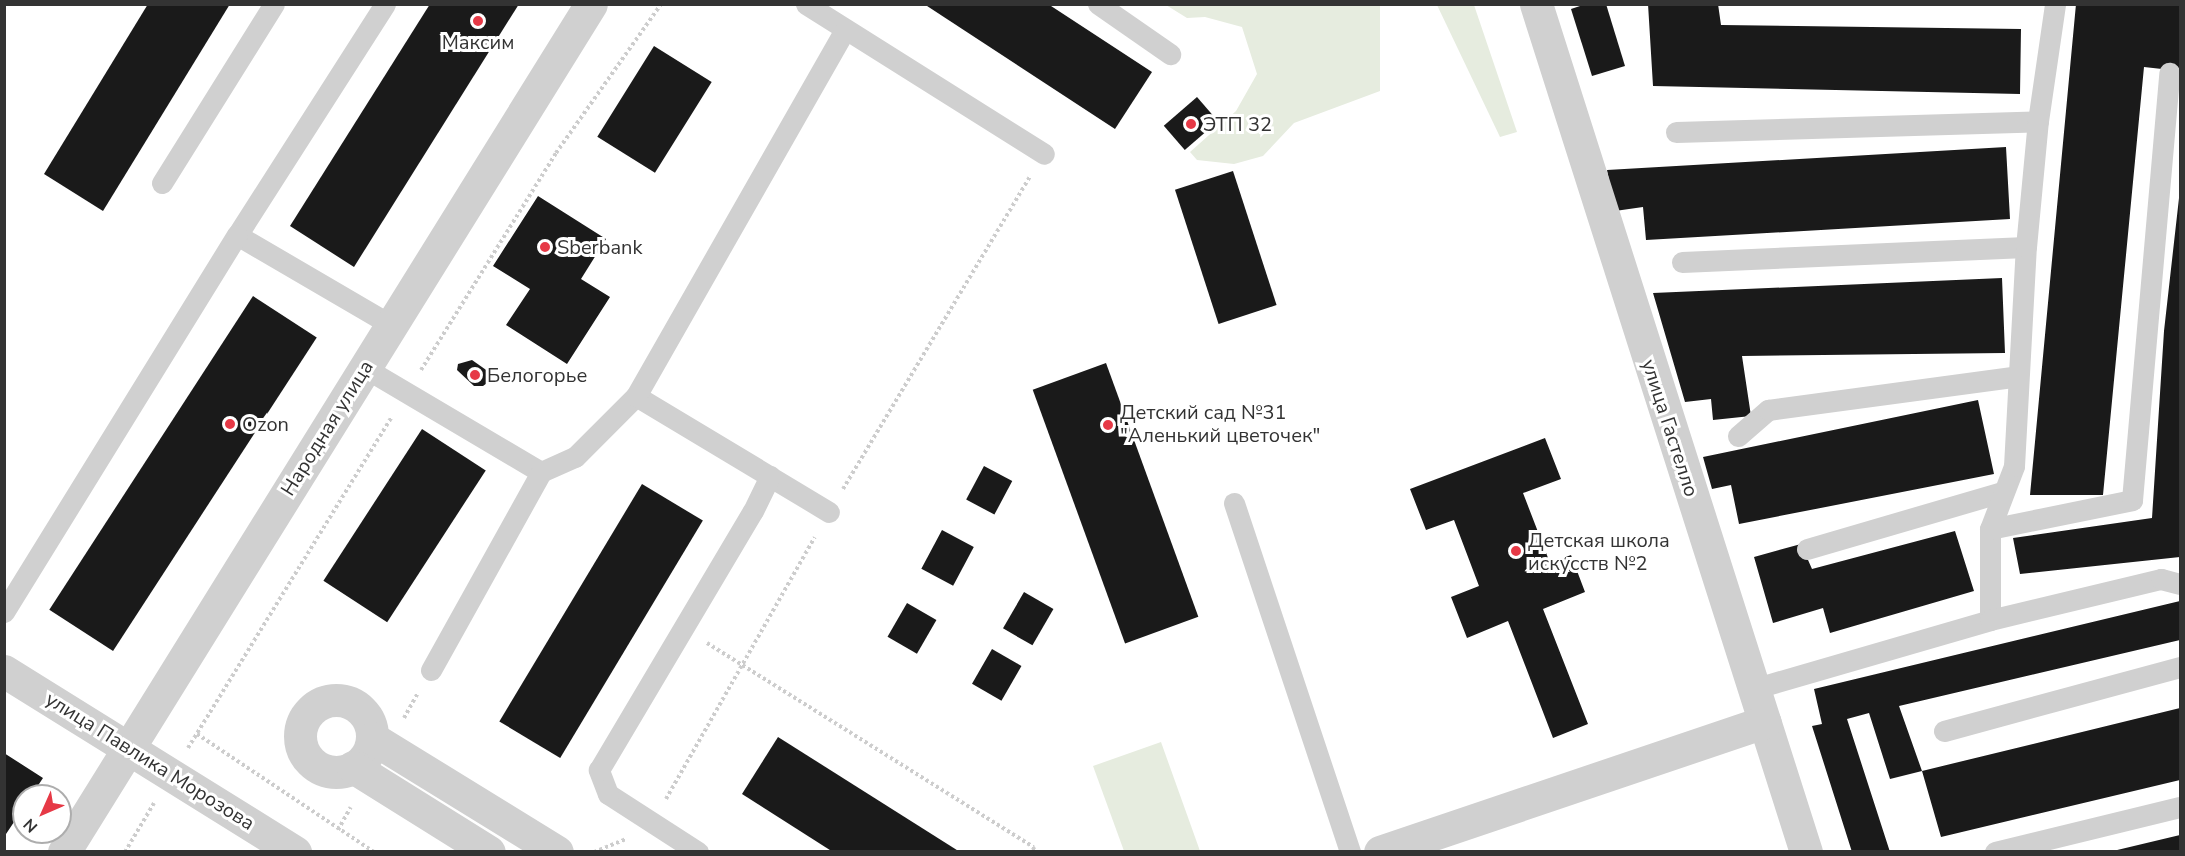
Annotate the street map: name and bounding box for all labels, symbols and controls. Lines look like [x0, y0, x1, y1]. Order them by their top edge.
marker: Максим [471, 14, 485, 28]
place label: Максим [442, 30, 514, 54]
place label: ЭТП 32 [1203, 112, 1272, 136]
marker: ЭТП 32 [1184, 117, 1198, 131]
place label: Sberbank [557, 235, 642, 259]
marker: Sberbank [538, 240, 552, 254]
street label: Народная улица [276, 356, 378, 500]
street label: улица Гастелло [1636, 356, 1704, 500]
place label: Белогорье [487, 363, 587, 387]
marker: Белогорье [468, 368, 482, 382]
place label: Детский сад №31 "Аленький цветочек" [1120, 401, 1320, 448]
place label: Ozon [242, 412, 289, 436]
marker: Ozon [223, 417, 237, 431]
marker: Детский сад №31 "Аленький цветочек" [1101, 418, 1115, 432]
place label: Детская школа искусств №2 [1528, 528, 1670, 575]
marker: Детская школа искусств №2 [1509, 544, 1523, 558]
street label: улица Павлика Морозова [41, 687, 259, 835]
north arrow [12, 784, 72, 844]
text: N [19, 813, 43, 837]

